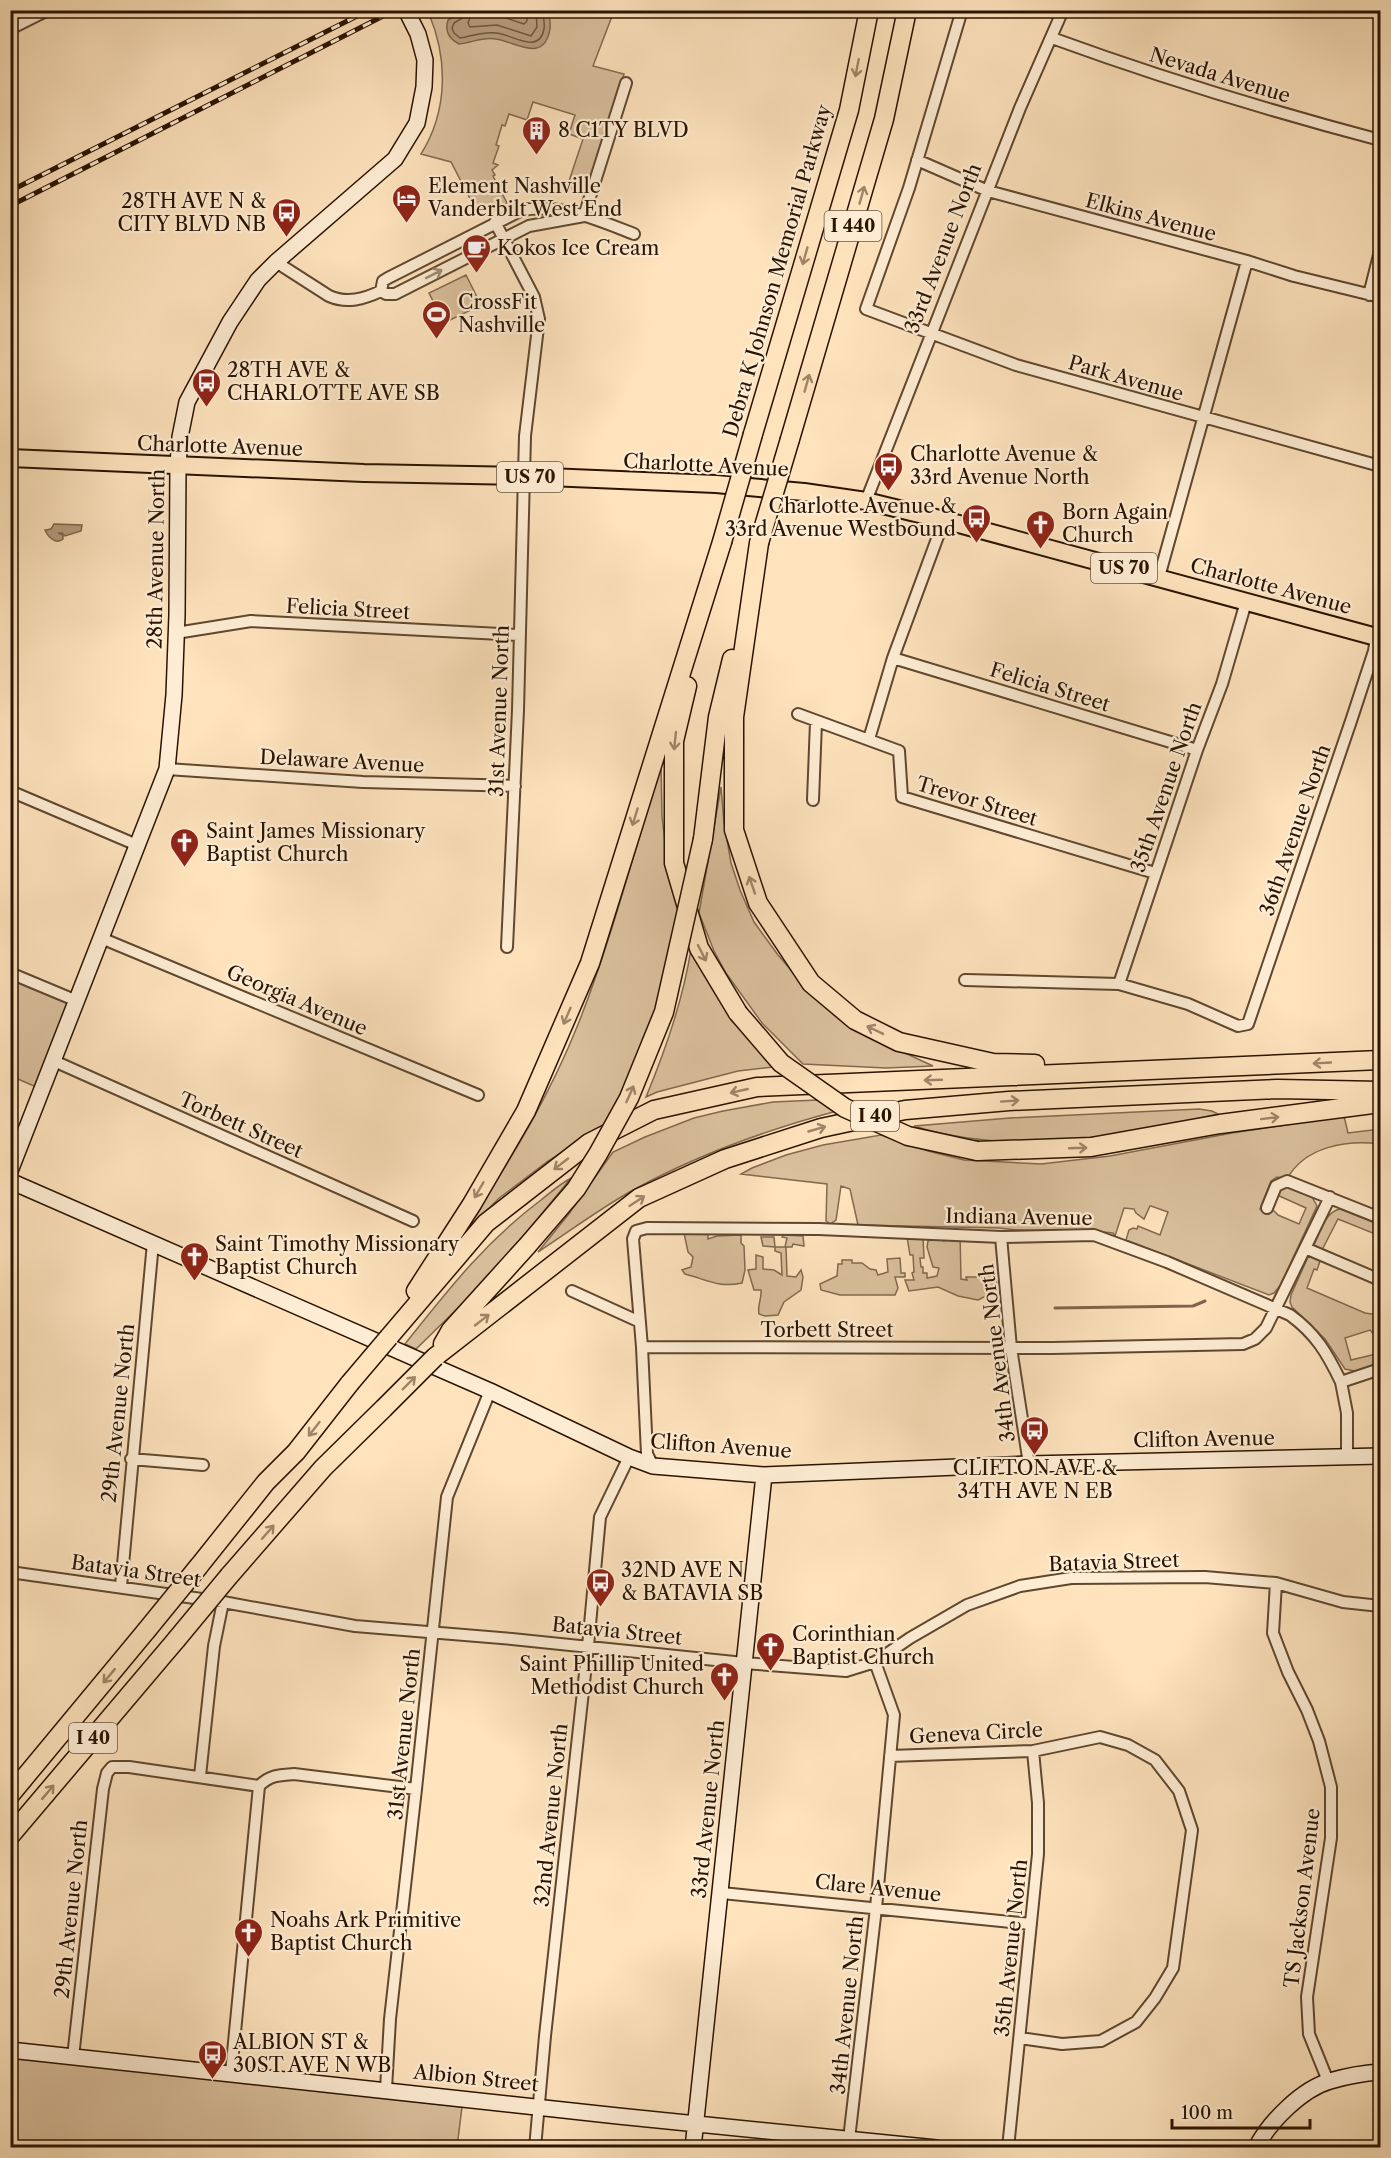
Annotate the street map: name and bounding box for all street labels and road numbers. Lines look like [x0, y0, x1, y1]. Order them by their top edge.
street label: Nevada Avenue [1147, 42, 1293, 108]
street label: Debra K Johnson Memorial Parkway [718, 101, 836, 440]
street label: 33rd Avenue North [900, 159, 987, 336]
street label: Elkins Avenue [1083, 188, 1219, 246]
road number: I 440 [824, 211, 882, 241]
street label: Park Avenue [1066, 350, 1186, 406]
street label: Charlotte Avenue [137, 431, 303, 461]
street label: Charlotte Avenue [622, 449, 790, 481]
road number: US 70 [497, 462, 563, 492]
street label: 28th Avenue North [142, 468, 170, 649]
road number: US 70 [1091, 553, 1157, 583]
street label: Charlotte Avenue [1188, 553, 1354, 619]
street label: Felicia Street [285, 594, 411, 624]
street label: 31st Avenue North [484, 624, 514, 798]
street label: Felicia Street [987, 657, 1113, 717]
street label: 35th Avenue North [1126, 698, 1207, 875]
street label: 36th Avenue North [1254, 741, 1336, 919]
street label: Delaware Avenue [259, 745, 425, 777]
street label: Trevor Street [914, 771, 1040, 831]
street label: Georgia Avenue [223, 960, 371, 1040]
street label: Torbett Street [175, 1087, 307, 1163]
road number: I 40 [851, 1101, 899, 1131]
street label: Indiana Avenue [945, 1204, 1093, 1230]
street label: 34th Avenue North [974, 1262, 1020, 1443]
street label: Torbett Street [760, 1318, 894, 1342]
street label: 29th Avenue North [97, 1322, 139, 1504]
street label: Clifton Avenue [1133, 1426, 1275, 1452]
street label: Clifton Avenue [649, 1429, 793, 1463]
street label: Batavia Street [1048, 1548, 1180, 1576]
street label: Batavia Street [70, 1550, 202, 1592]
street label: Batavia Street [551, 1612, 683, 1650]
street label: 31st Avenue North [383, 1647, 425, 1821]
street label: 33rd Avenue North [687, 1718, 729, 1900]
street label: Geneva Circle [909, 1718, 1043, 1748]
street label: 32nd Avenue North [529, 1722, 573, 1908]
road number: I 40 [69, 1723, 117, 1753]
street label: TS Jackson Avenue [1279, 1807, 1325, 1989]
street label: 29th Avenue North [50, 1818, 92, 2000]
street label: 35th Avenue North [990, 1857, 1032, 2038]
street label: Clare Avenue [814, 1869, 942, 1907]
street label: 34th Avenue North [826, 1914, 868, 2095]
street label: Albion Street [411, 2059, 540, 2097]

